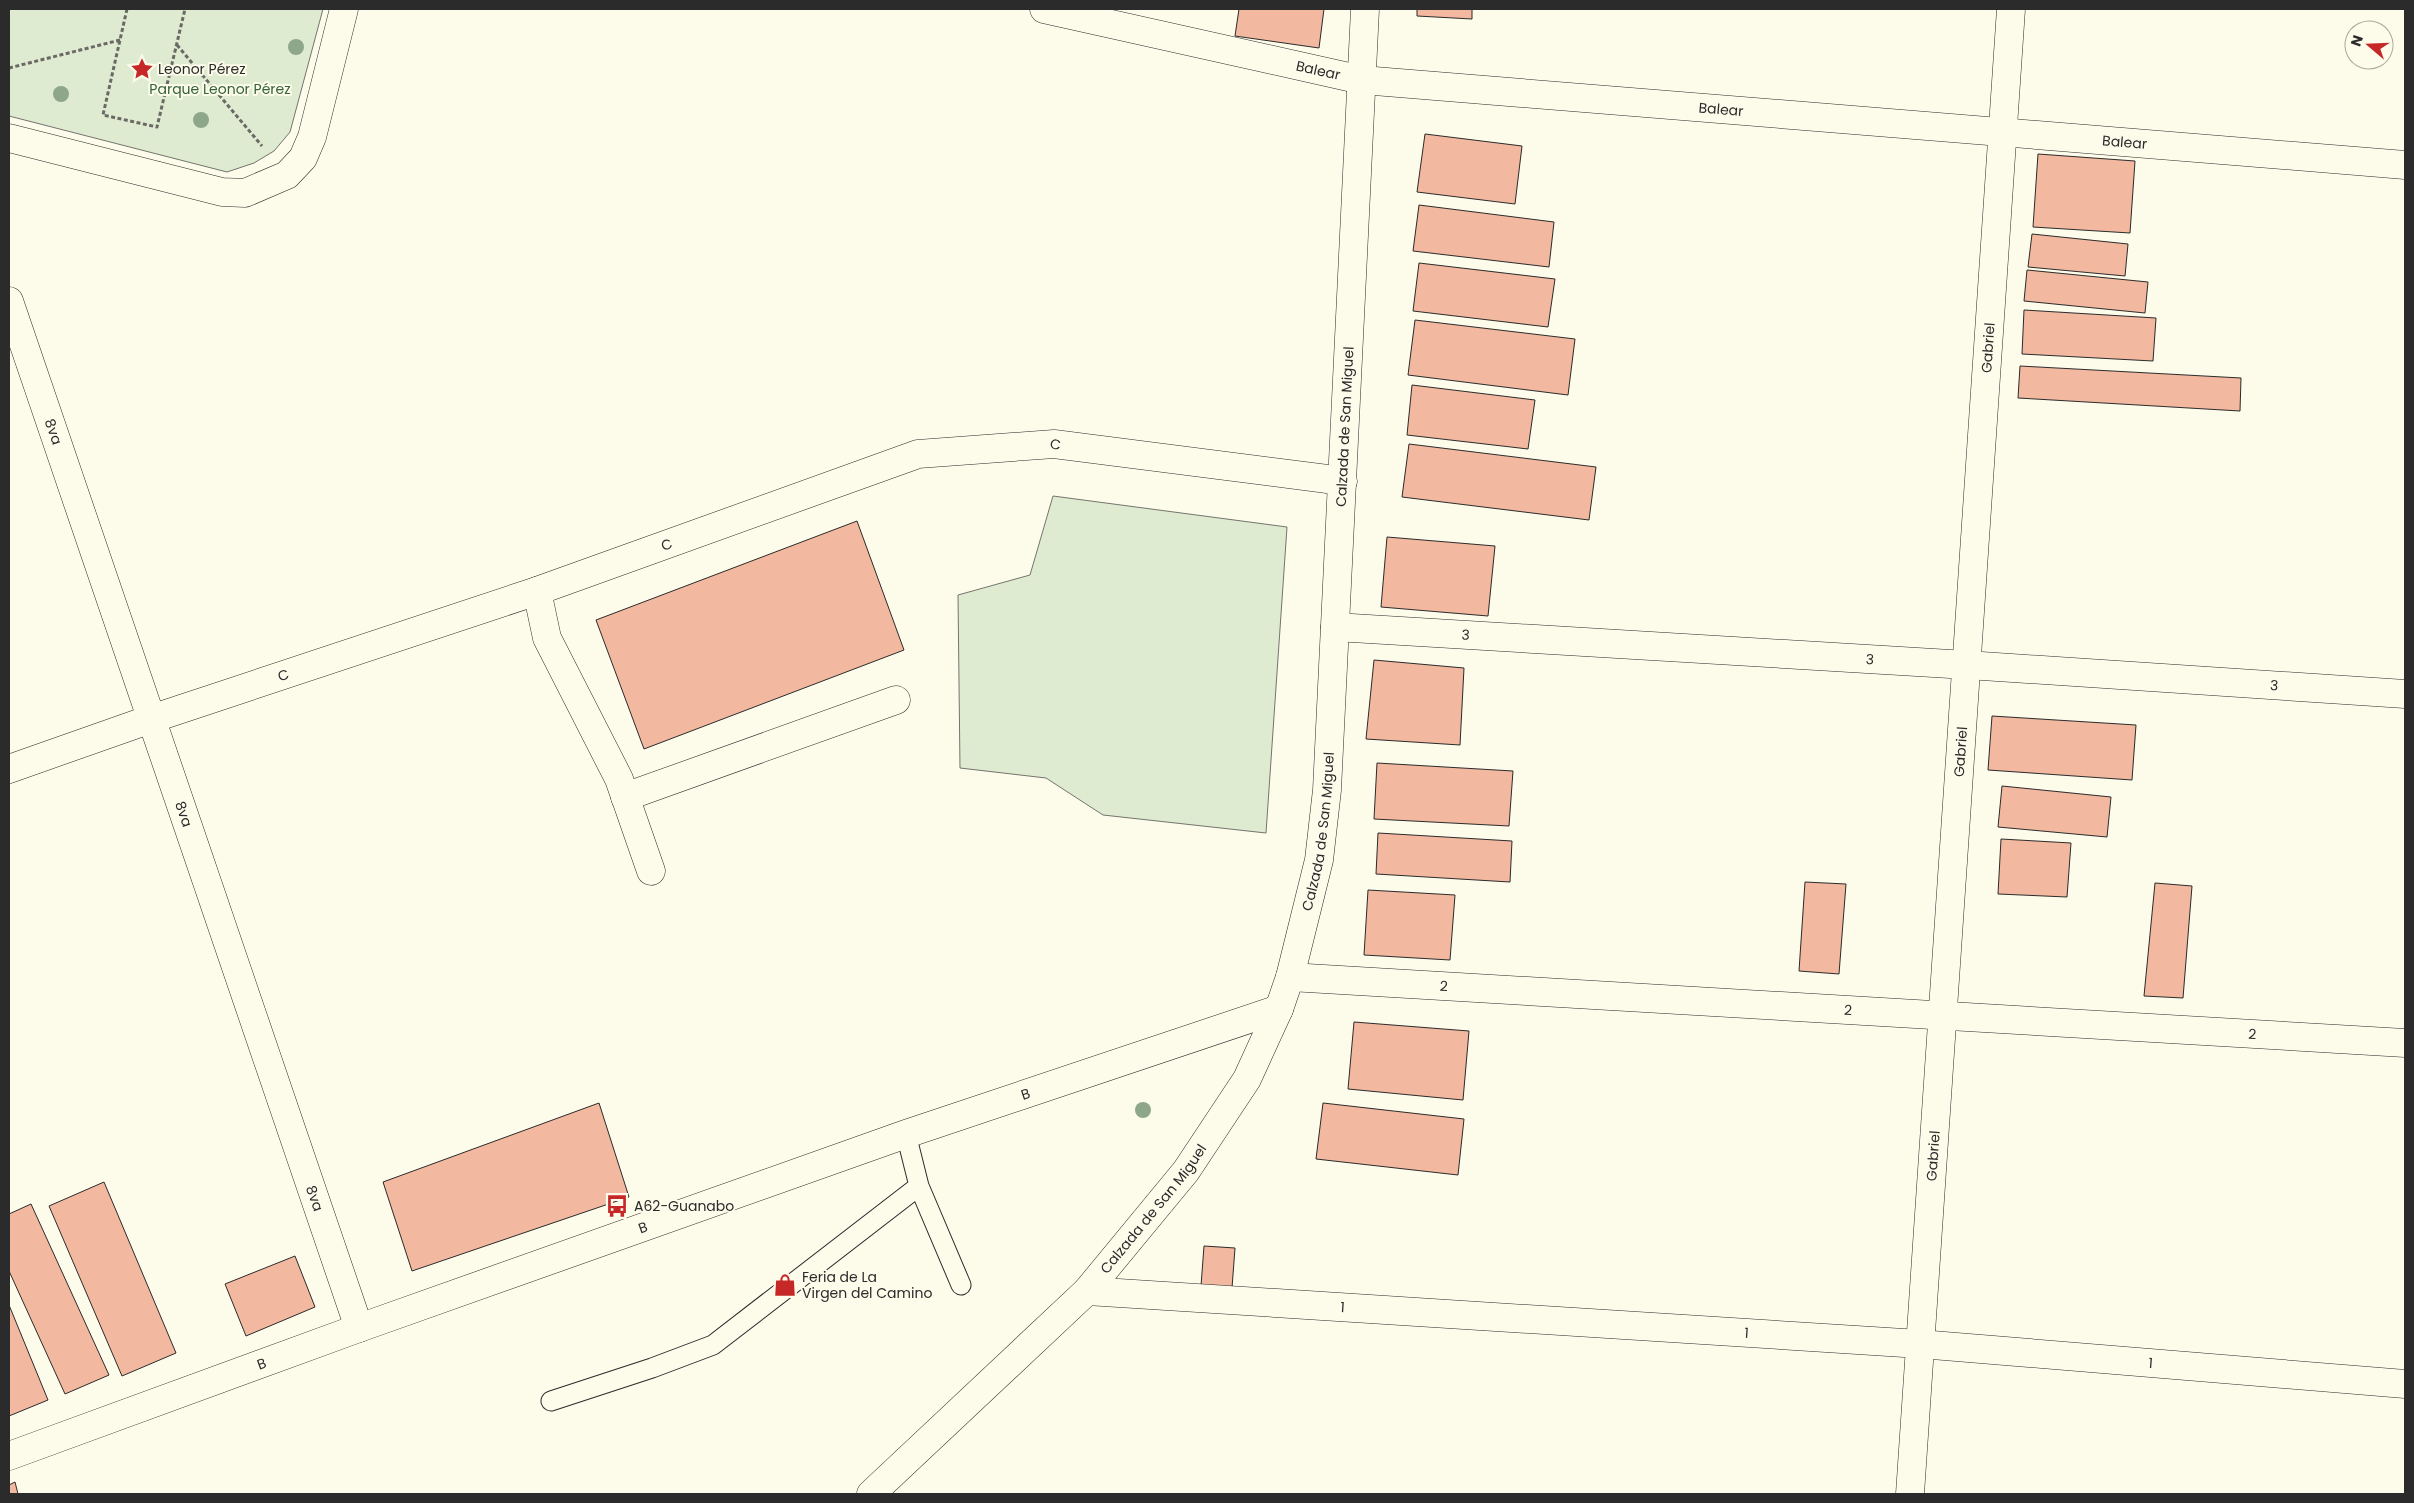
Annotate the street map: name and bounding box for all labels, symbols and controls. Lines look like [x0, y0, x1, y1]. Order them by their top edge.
north arrow [2344, 20, 2394, 70]
text: N [2346, 33, 2368, 49]
place icon: Leonor Pérez [129, 56, 155, 82]
street label: Balear [1294, 56, 1342, 85]
place label: Leonor Pérez [158, 59, 246, 79]
park label: Parque Leonor Pérez [149, 79, 291, 99]
street label: Balear [1698, 97, 1744, 121]
street label: Balear [2101, 130, 2148, 154]
street label: Gabriel [1976, 322, 2000, 374]
street label: Calzada de San Miguel [1331, 346, 1359, 507]
street label: 8va [40, 416, 67, 447]
street label: C [1049, 434, 1062, 455]
street label: C [658, 533, 675, 556]
street label: 3 [1461, 625, 1470, 645]
street label: 3 [1865, 649, 1875, 669]
street label: C [275, 664, 292, 686]
street label: 3 [2269, 675, 2279, 696]
street label: Gabriel [1949, 726, 1972, 778]
street label: Calzada de San Miguel [1297, 751, 1339, 913]
street label: 8va [170, 798, 198, 830]
street label: 2 [1439, 976, 1448, 996]
street label: 2 [1843, 1000, 1853, 1020]
street label: 2 [2248, 1024, 2257, 1044]
street label: B [1018, 1083, 1033, 1105]
street label: Gabriel [1921, 1130, 1945, 1182]
street label: Calzada de San Miguel [1095, 1140, 1211, 1278]
street label: 8va [301, 1183, 328, 1214]
bus stop icon: A62-Guanabo [604, 1193, 630, 1219]
place label: A62-Guanabo [634, 1196, 734, 1216]
street label: B [636, 1216, 650, 1238]
place label: Feria de La Virgen del Camino [802, 1267, 932, 1303]
shop icon: Feria de La Virgen del Camino [772, 1272, 798, 1298]
street label: 1 [1340, 1297, 1345, 1317]
street label: 1 [1744, 1323, 1750, 1343]
street label: B [254, 1353, 269, 1374]
street label: 1 [2147, 1353, 2154, 1373]

